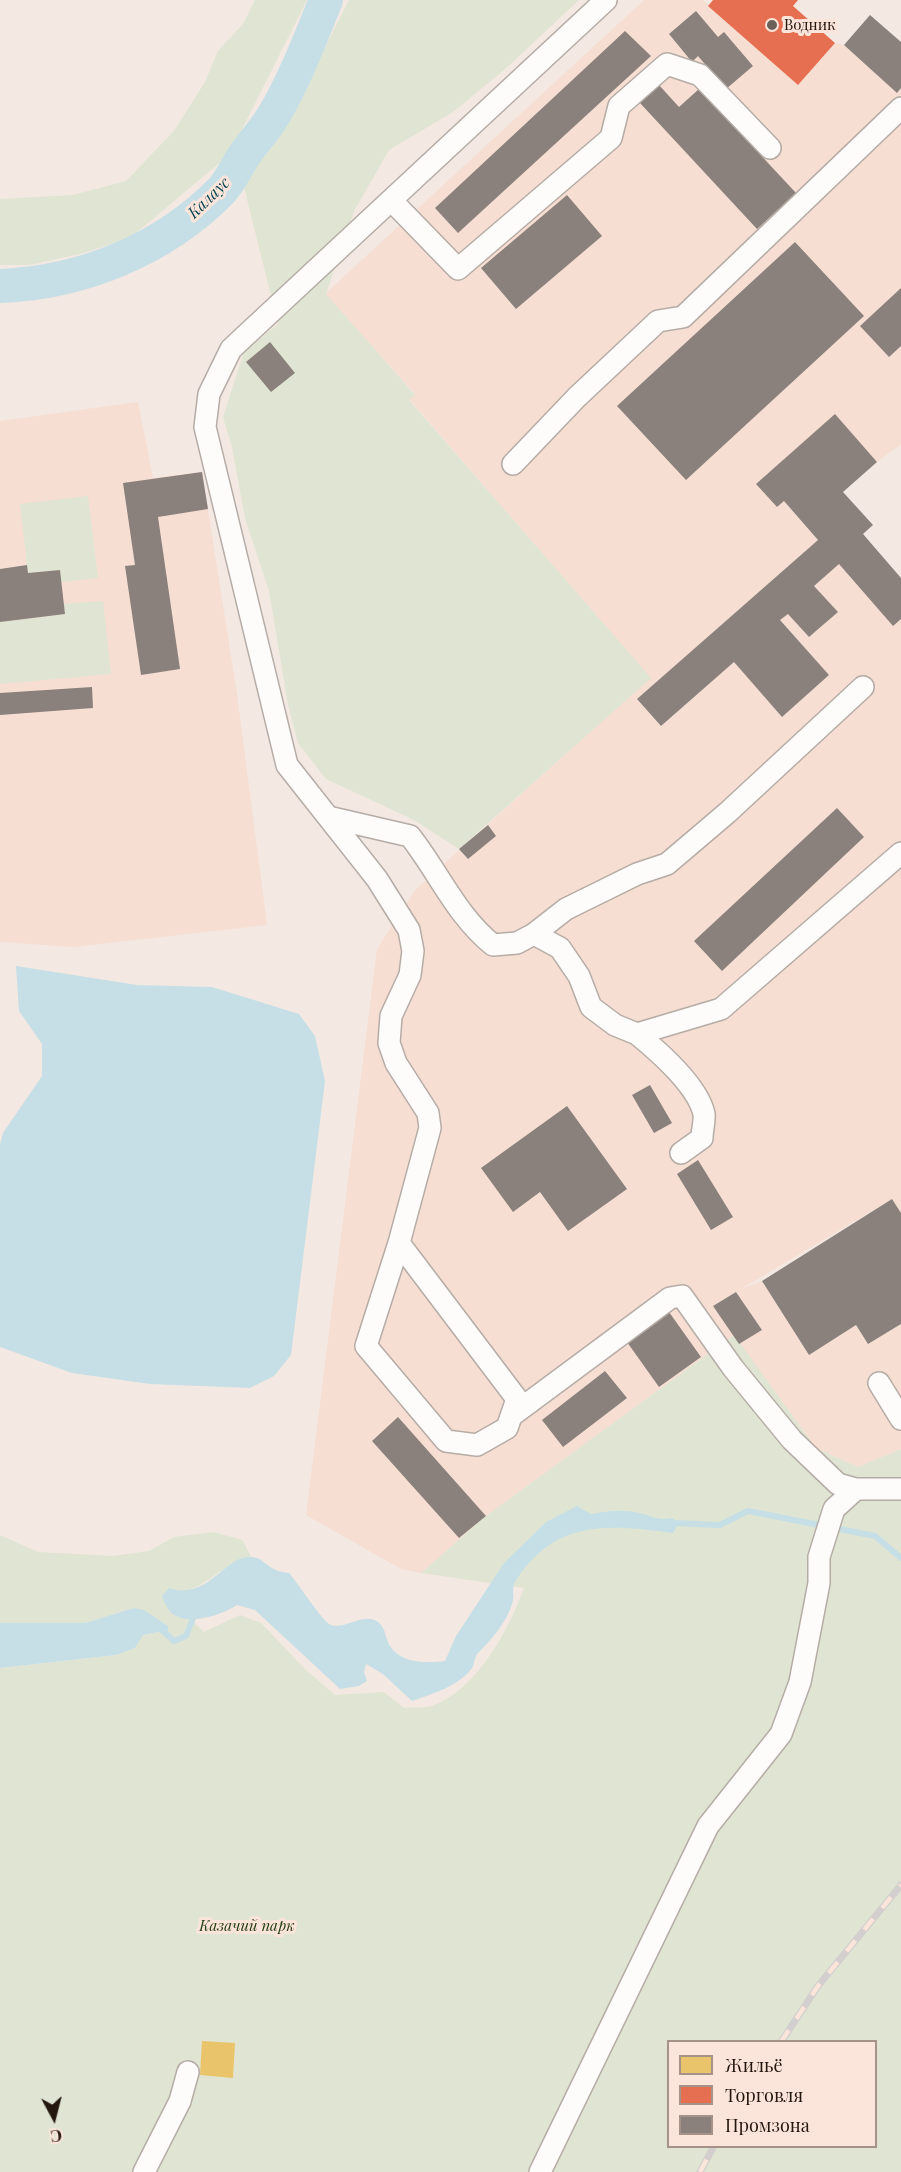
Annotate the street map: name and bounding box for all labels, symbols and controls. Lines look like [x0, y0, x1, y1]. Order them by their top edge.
place label: Водник [784, 16, 836, 34]
marker: Водник [765, 18, 779, 32]
water label: Калаус [184, 173, 234, 223]
park label: Казачий парк [199, 1917, 295, 1935]
legend [667, 2040, 877, 2148]
text: Жильё [725, 2053, 783, 2077]
text: Торговля [725, 2083, 803, 2107]
north arrow [24, 2088, 84, 2148]
text: Промзона [725, 2113, 810, 2137]
text: С [49, 2125, 63, 2147]

